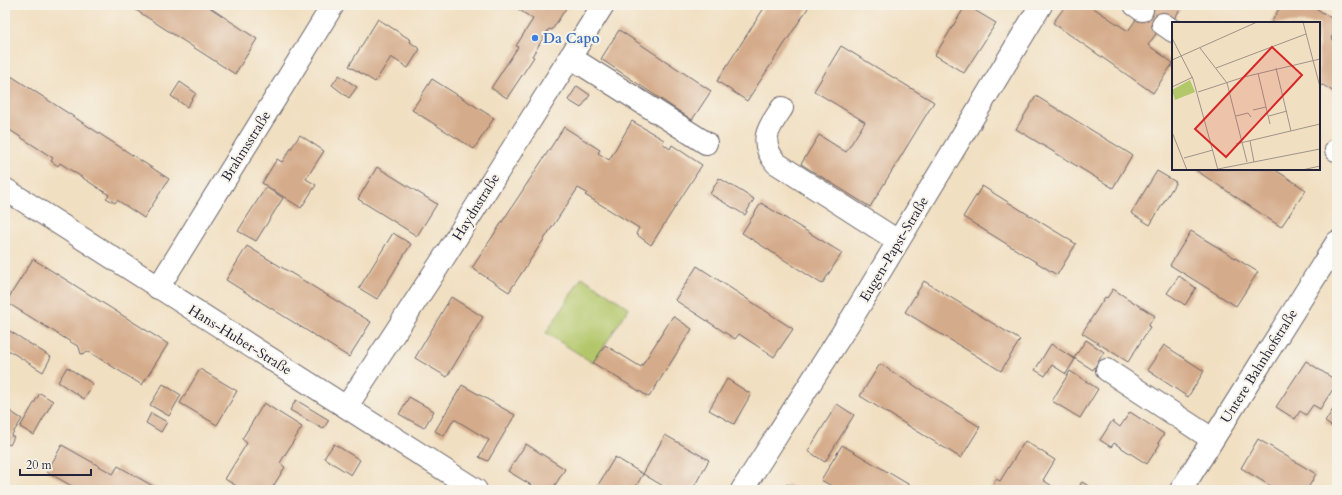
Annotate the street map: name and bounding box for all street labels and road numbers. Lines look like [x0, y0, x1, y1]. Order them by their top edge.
street label: Brahmsstraße [217, 107, 275, 185]
street label: Haydnstraße [448, 170, 504, 244]
street label: Eugen-Papst-Straße [855, 193, 933, 305]
street label: Hans-Huber-Straße [185, 301, 295, 379]
street label: Untere Bahnhofstraße [1216, 305, 1302, 427]

